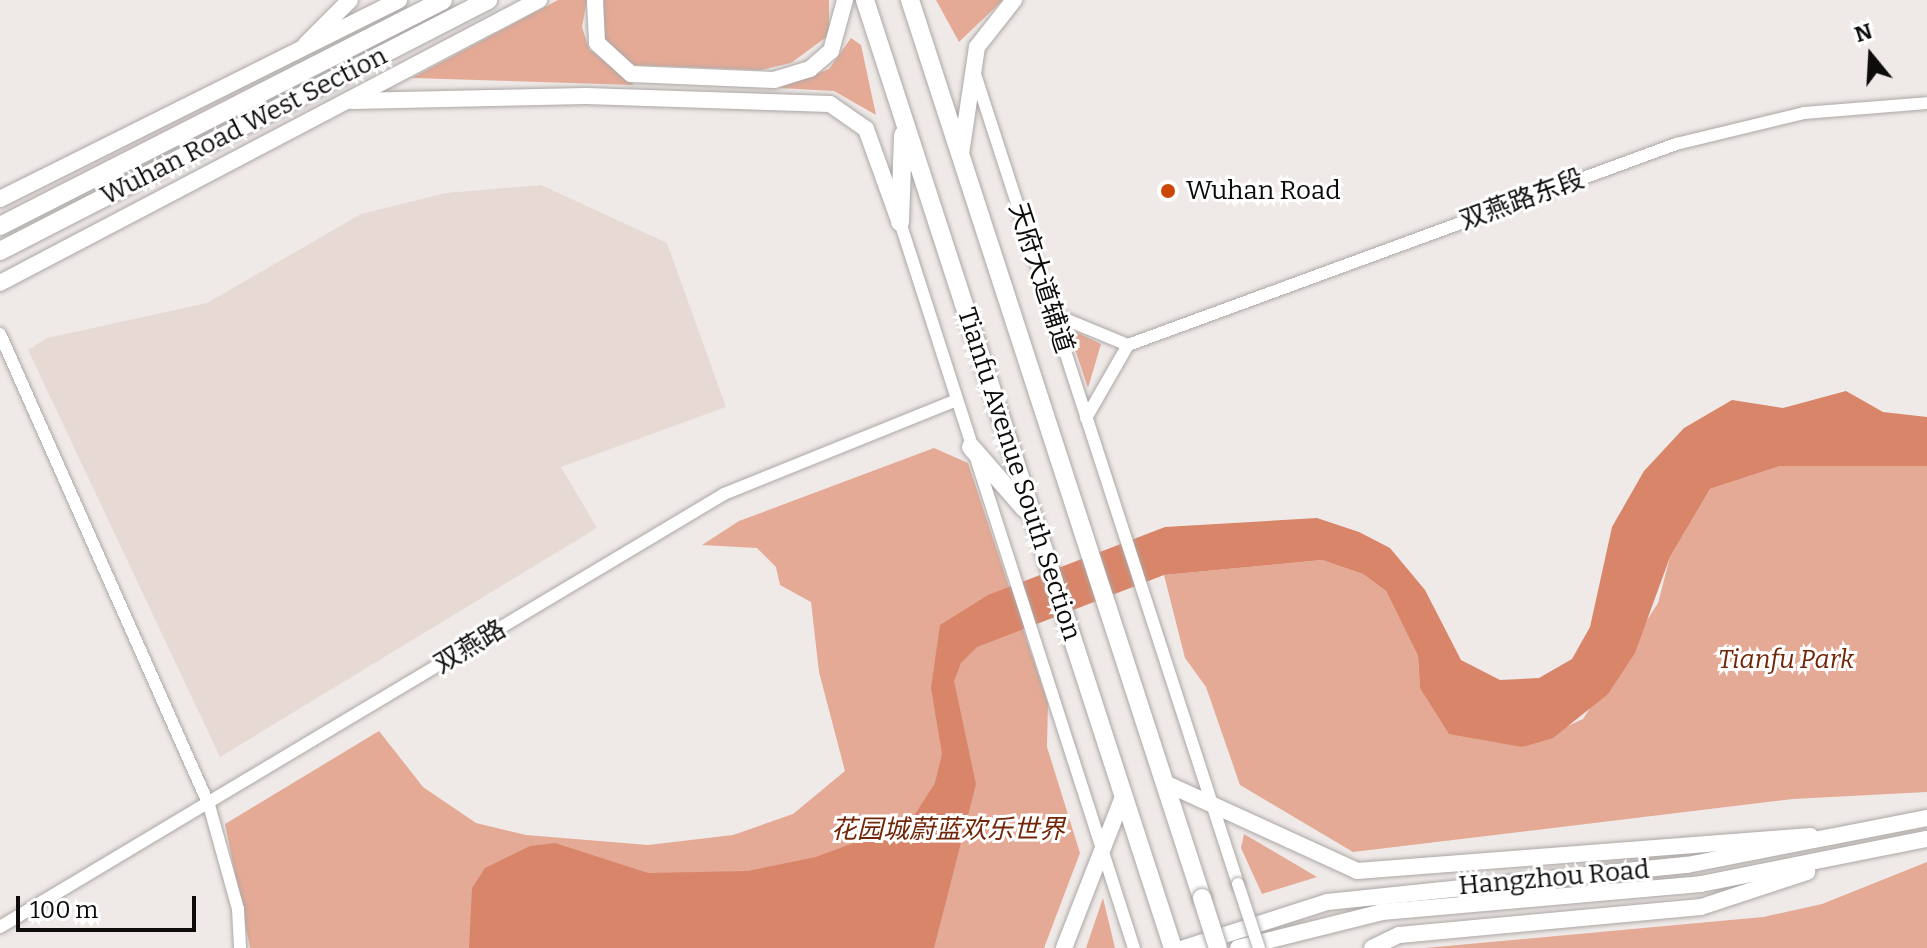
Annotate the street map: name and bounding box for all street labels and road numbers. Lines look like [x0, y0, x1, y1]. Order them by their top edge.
street label: Wuhan Road West Section [96, 40, 392, 212]
street label: 双燕路东段 [1456, 163, 1588, 237]
street label: 天府大道辅道 [1002, 199, 1080, 357]
street label: Tianfu Avenue South Section [950, 304, 1088, 644]
street label: 双燕路 [429, 614, 511, 680]
street label: Hangzhou Road [1457, 854, 1651, 902]

